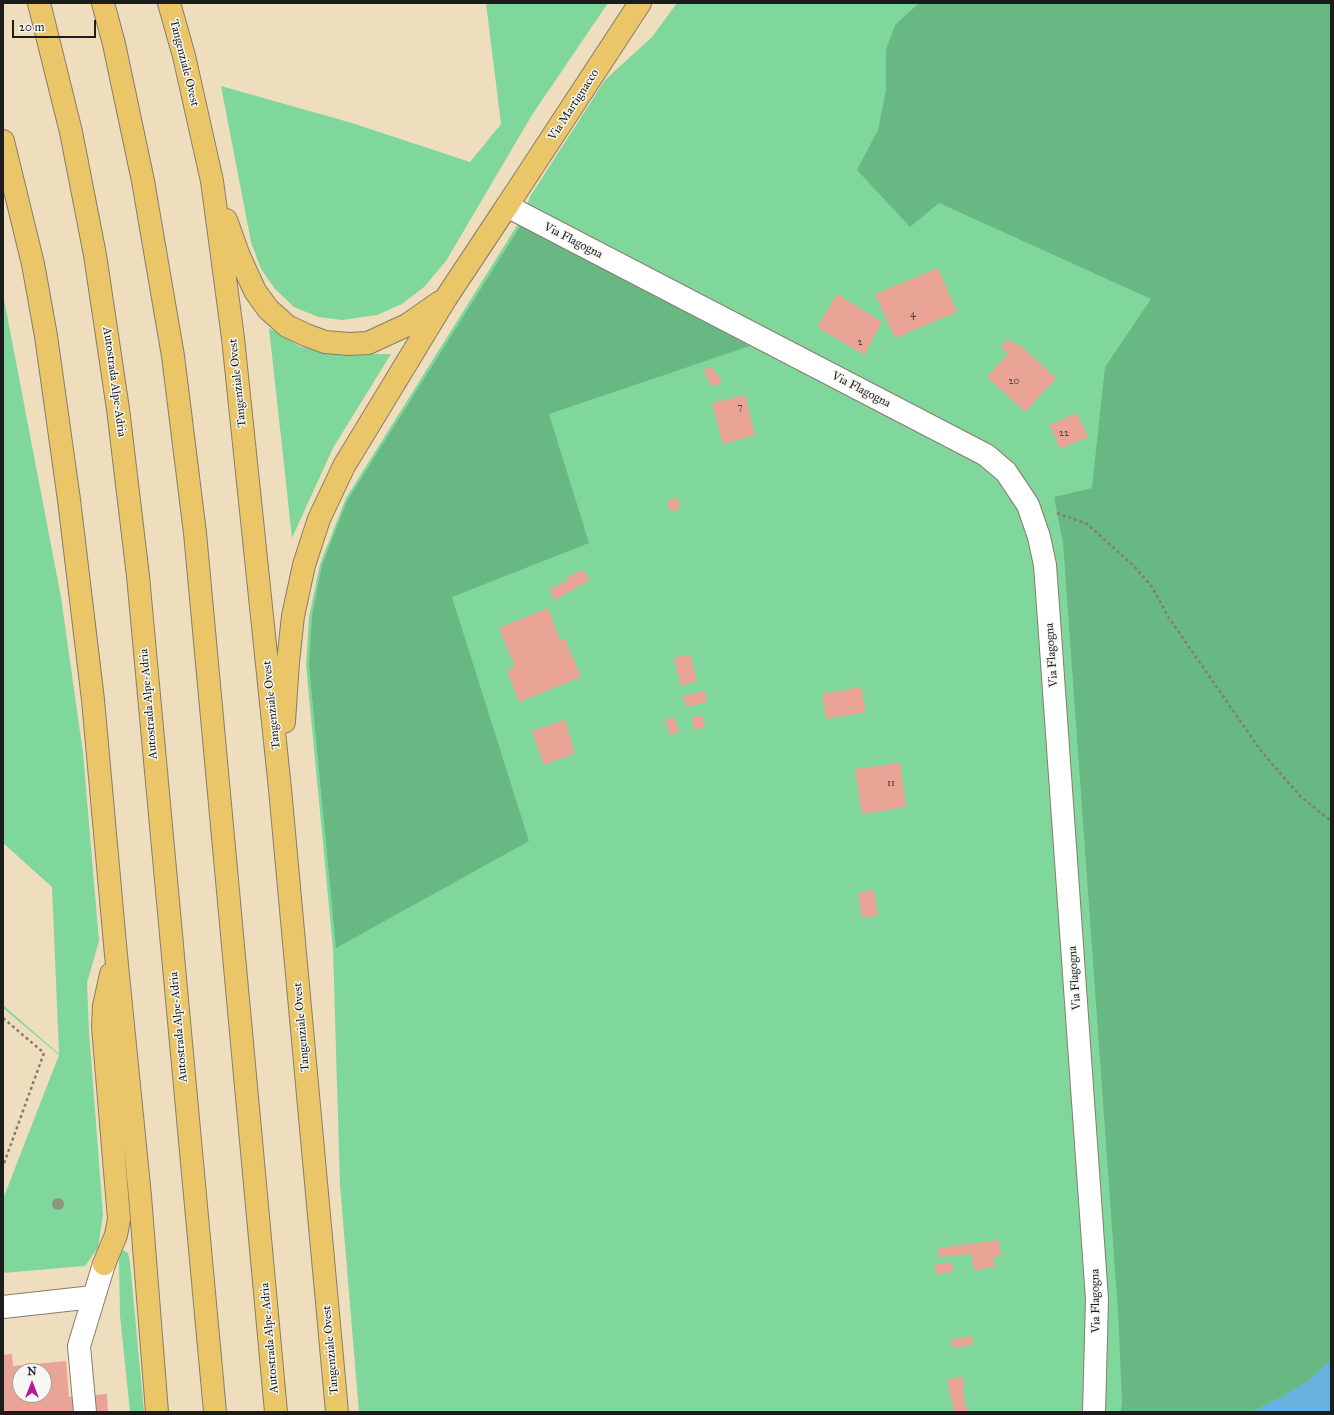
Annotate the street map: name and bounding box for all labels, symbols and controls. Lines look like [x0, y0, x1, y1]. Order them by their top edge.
scale bar [14, 12, 98, 38]
street label: Tangenziale Ovest [166, 18, 202, 108]
text: 20 m [19, 20, 45, 34]
street label: Via Martignacco [546, 67, 602, 143]
street label: Via Flagogna [541, 220, 605, 262]
house number: 4 [910, 309, 916, 321]
street label: Autostrada Alpe-Adria [99, 326, 129, 438]
house number: 2 [858, 337, 862, 349]
street label: Tangenziale Ovest [226, 338, 250, 428]
street label: Via Flagogna [829, 369, 893, 411]
house number: 20 [1009, 376, 1019, 388]
house number: 7 [737, 402, 743, 414]
house number: 22 [1059, 428, 1069, 440]
street label: Via Flagogna [1043, 622, 1061, 688]
street label: Autostrada Alpe-Adria [137, 648, 161, 760]
street label: Tangenziale Ovest [260, 660, 284, 750]
house number: 11 [887, 778, 895, 790]
street label: Via Flagogna [1066, 945, 1084, 1011]
street label: Autostrada Alpe-Adria [167, 971, 191, 1083]
street label: Tangenziale Ovest [291, 982, 313, 1072]
street label: Via Flagogna [1088, 1269, 1104, 1333]
street label: Autostrada Alpe-Adria [258, 1282, 282, 1394]
street label: Tangenziale Ovest [320, 1305, 342, 1395]
north arrow [12, 1363, 52, 1403]
text: N [27, 1365, 37, 1378]

